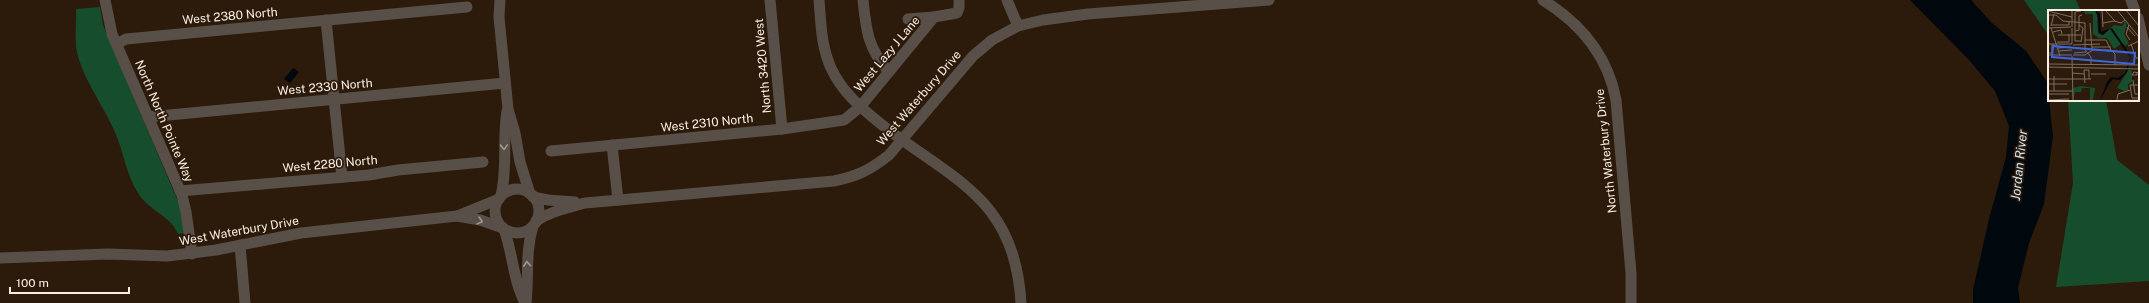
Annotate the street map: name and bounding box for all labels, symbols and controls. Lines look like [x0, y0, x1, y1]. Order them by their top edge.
street label: West 2380 North [182, 5, 278, 27]
inset map [2048, 10, 2139, 101]
street label: West Lazy J Lane [851, 13, 923, 95]
street label: North 3420 West [752, 18, 774, 114]
street label: West Waterbury Drive [874, 48, 964, 148]
street label: North North Pointe Way [132, 58, 196, 185]
street label: West 2330 North [277, 76, 373, 98]
street label: North Waterbury Drive [1592, 88, 1619, 214]
street label: West 2310 North [660, 111, 754, 135]
water label: Jordan River [2008, 129, 2030, 201]
one-way arrow [500, 144, 509, 150]
street label: West 2280 North [282, 153, 378, 175]
street label: West Waterbury Drive [178, 214, 300, 248]
one-way arrow [477, 216, 484, 225]
one-way arrow [522, 261, 531, 267]
scale bar [10, 269, 129, 295]
text: 100 m [16, 276, 49, 290]

